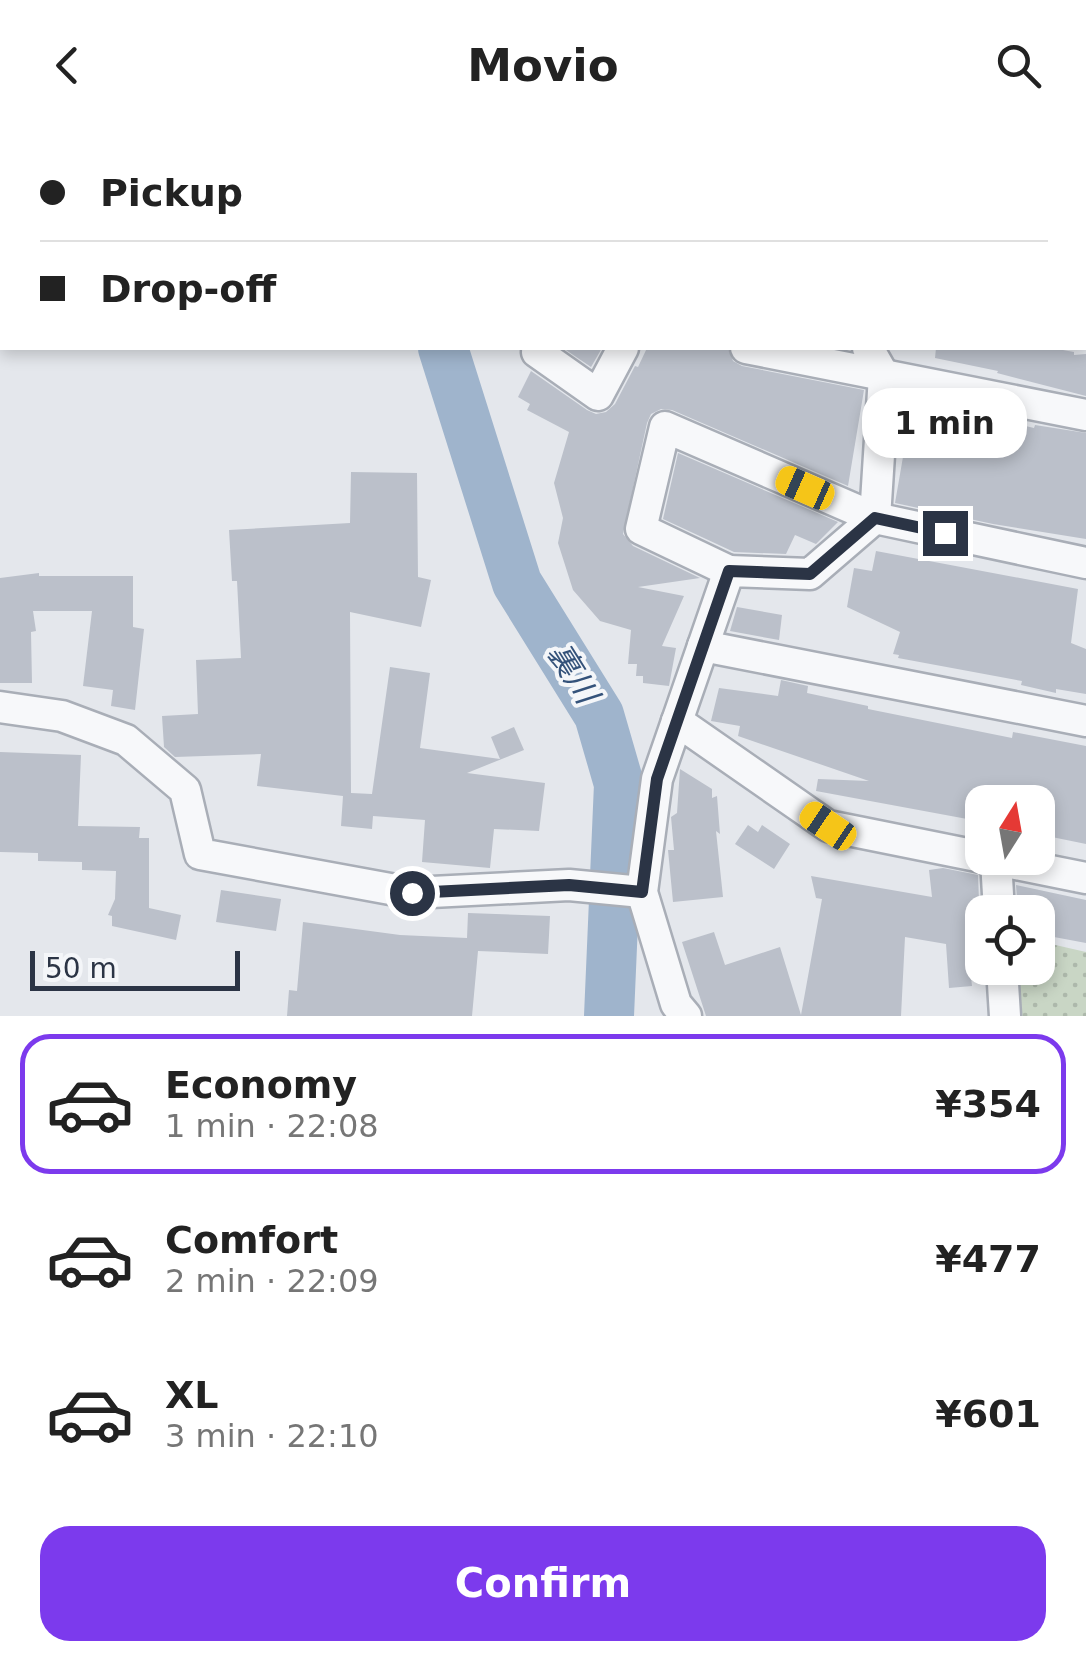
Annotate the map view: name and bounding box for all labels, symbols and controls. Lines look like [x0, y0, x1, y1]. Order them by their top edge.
icon: back [40, 38, 95, 93]
icon: search [991, 38, 1046, 93]
text: Movio [467, 39, 619, 92]
text: Pickup [100, 171, 243, 215]
text: Drop-off [100, 267, 276, 311]
callout: 1 min [862, 388, 1028, 458]
text: 1 min [894, 404, 995, 442]
car [771, 462, 839, 514]
route end [923, 511, 968, 556]
water label: 裏川 [540, 636, 608, 713]
north arrow [965, 785, 1055, 875]
map controls [965, 785, 1055, 985]
car [795, 797, 861, 855]
route start [390, 871, 435, 916]
button: locate [965, 895, 1055, 985]
scale bar [30, 946, 240, 990]
text: 50 m [45, 952, 117, 985]
icon: car [45, 1059, 135, 1149]
text: Economy [165, 1063, 357, 1107]
text: ¥354 [935, 1082, 1041, 1126]
text: 1 min · 22:08 [165, 1107, 379, 1145]
icon: car [45, 1214, 135, 1304]
text: Comfort [165, 1218, 338, 1262]
text: ¥477 [935, 1237, 1041, 1281]
text: 2 min · 22:09 [165, 1262, 379, 1300]
icon: car [45, 1369, 135, 1459]
text: XL [165, 1373, 219, 1417]
text: ¥601 [935, 1392, 1041, 1436]
text: 3 min · 22:10 [165, 1417, 379, 1455]
button: Confirm [40, 1526, 1046, 1641]

